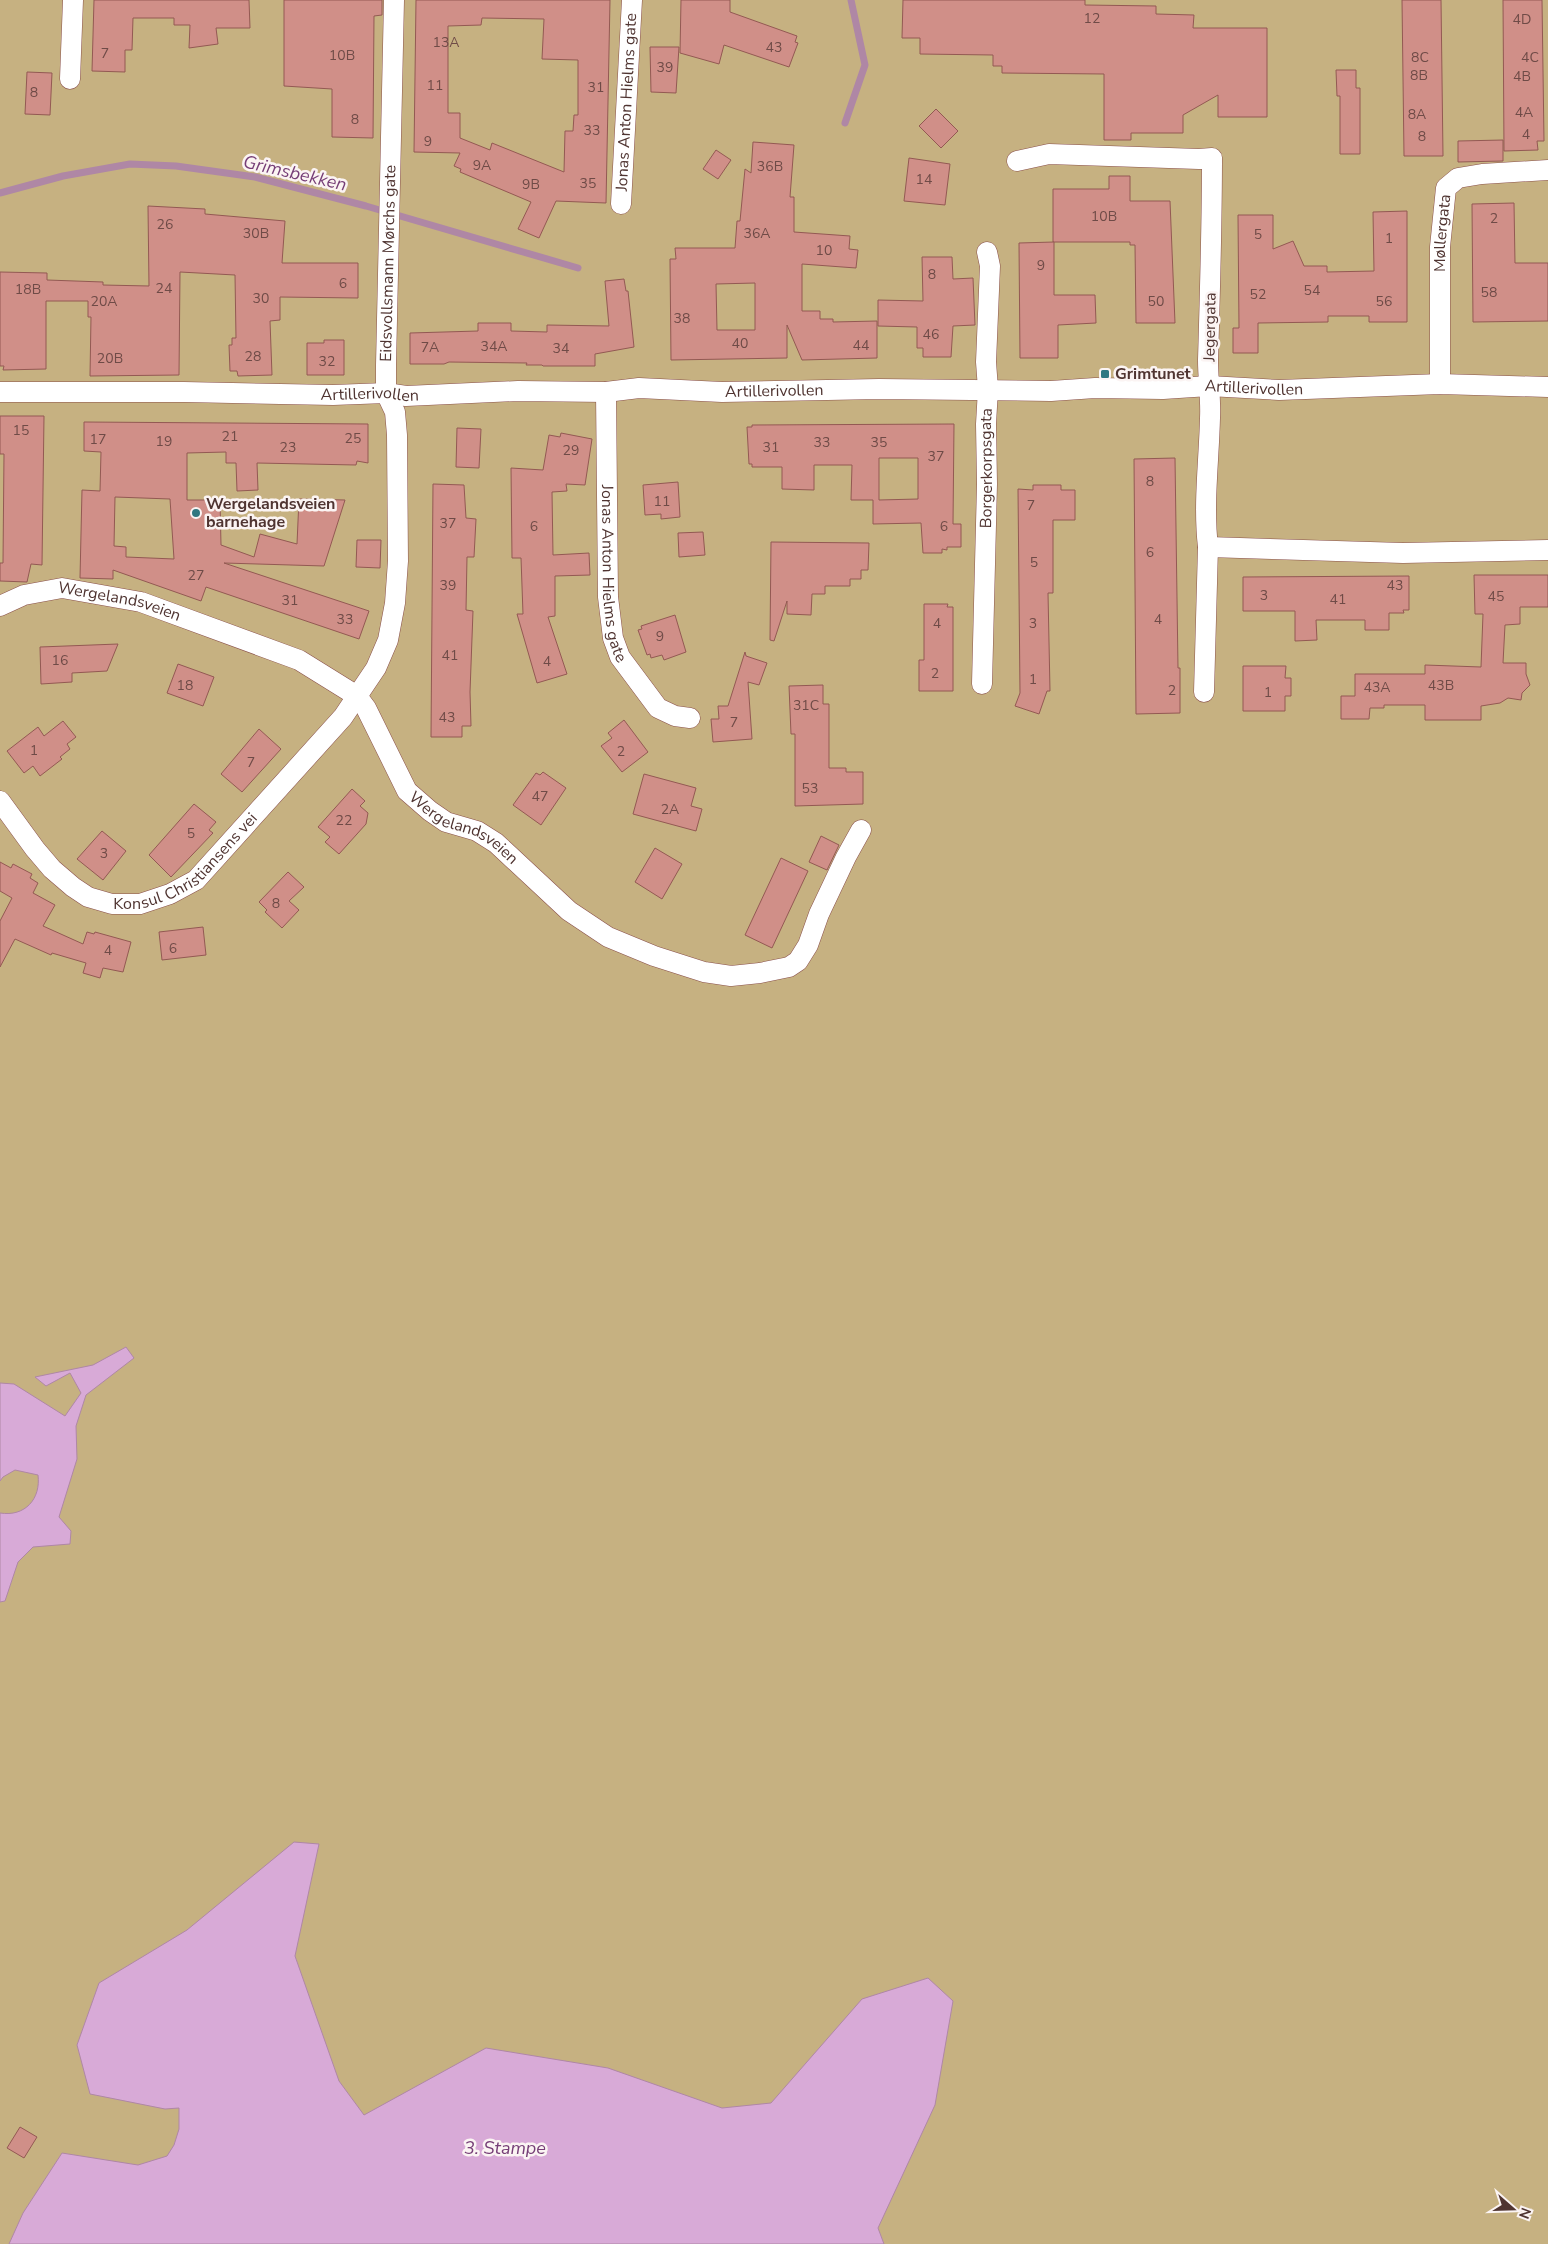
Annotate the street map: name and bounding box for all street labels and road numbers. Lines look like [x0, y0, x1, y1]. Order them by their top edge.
street label: Jonas Anton Hielms gate [611, 12, 642, 193]
street label: Eidsvollsmann Mørchs gate [375, 165, 401, 362]
street label: Møllergata [1429, 193, 1456, 272]
street label: Jegergata [1198, 292, 1222, 363]
street label: Artillerivollen [1204, 375, 1304, 401]
street label: Artillerivollen [725, 379, 824, 403]
street label: Artillerivollen [320, 382, 419, 407]
street label: Borgerkorpsgata [975, 407, 998, 529]
street label: Jonas Anton Hielms gate [596, 484, 632, 667]
street label: Wergelandsveien [56, 576, 184, 627]
street label: Wergelandsveien [404, 786, 523, 869]
street label: Konsul Christiansens vei [113, 808, 262, 915]

